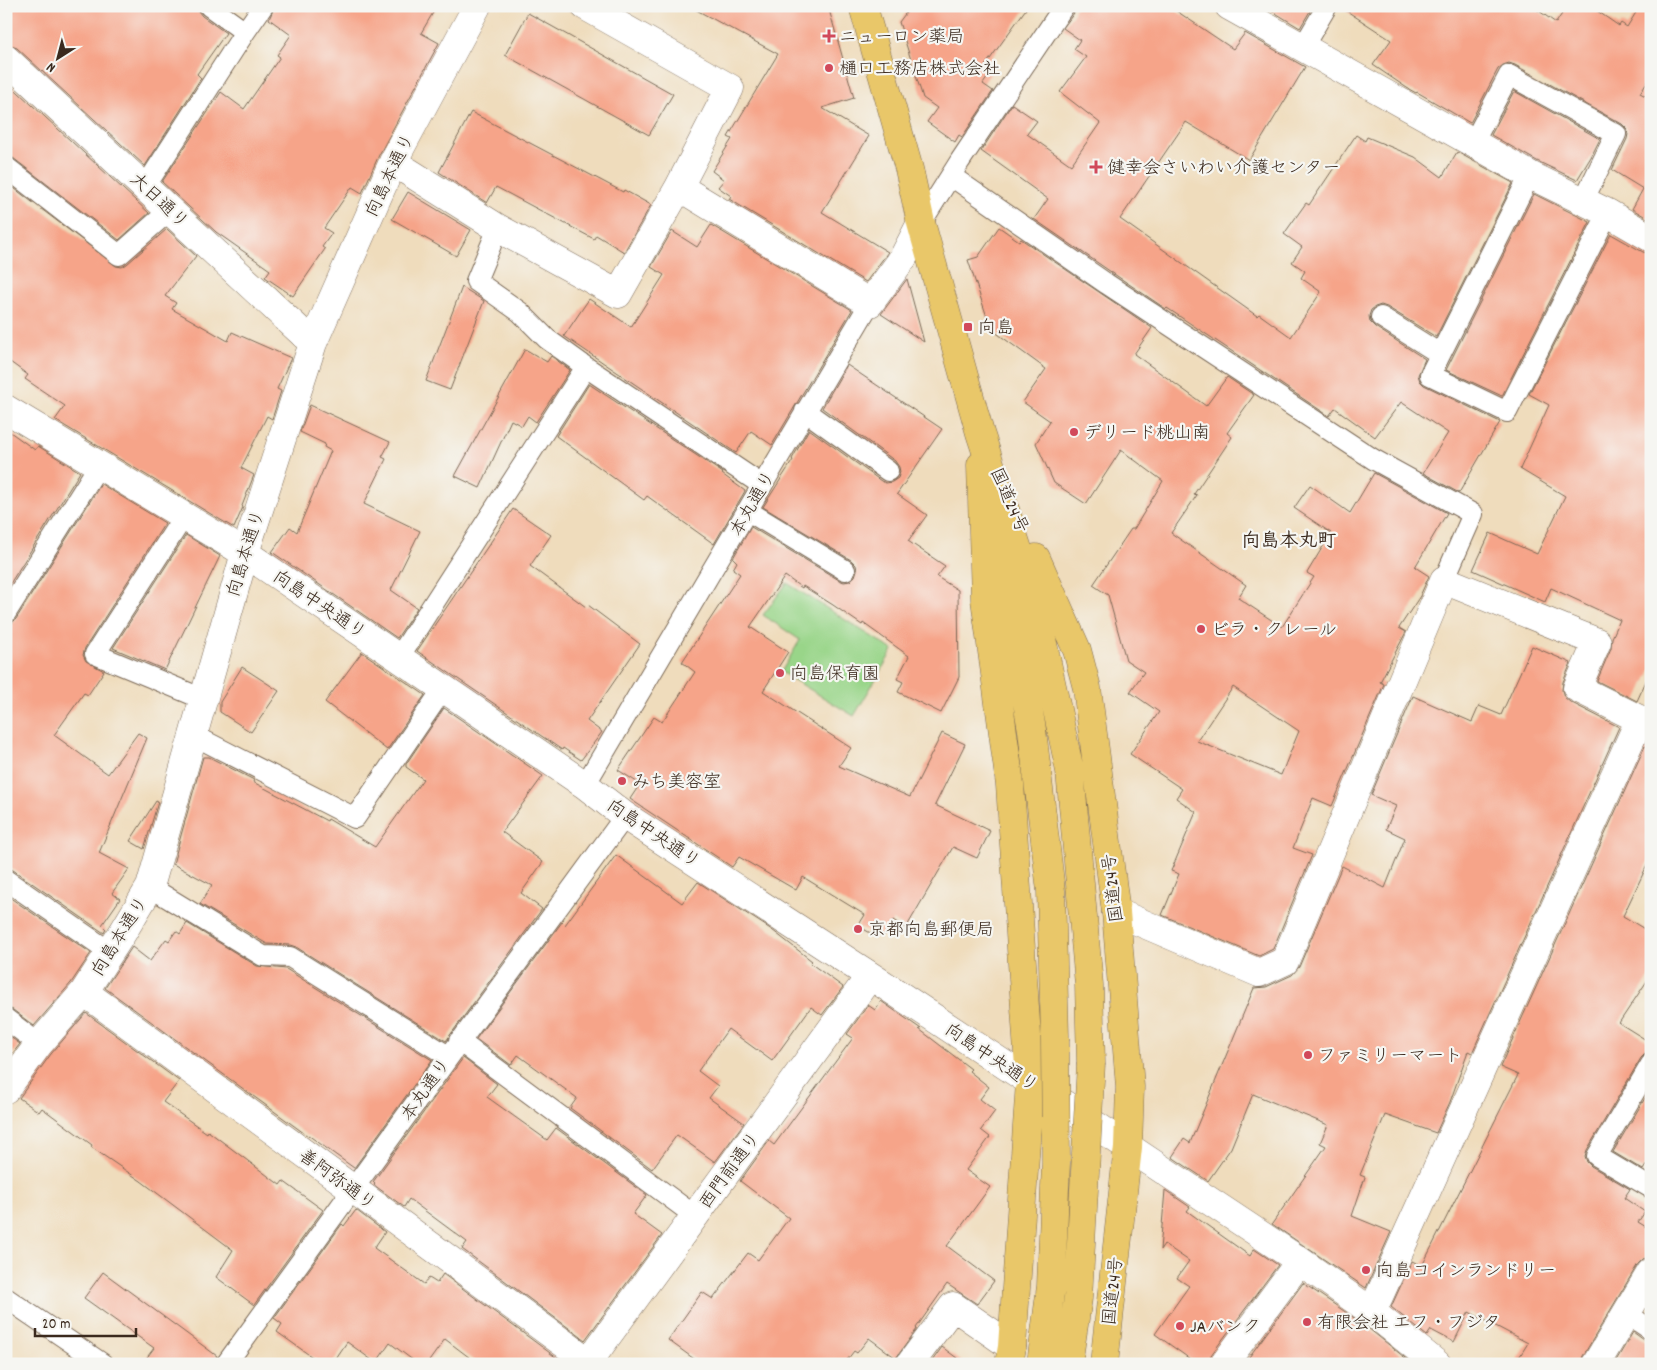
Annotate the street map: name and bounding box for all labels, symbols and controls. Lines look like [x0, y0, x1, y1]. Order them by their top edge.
place label: ニューロン薬局 [839, 26, 964, 51]
marker: ニューロン薬局 [823, 30, 835, 42]
north arrow [32, 32, 82, 82]
text: N [43, 57, 60, 77]
place label: 樋口工務店株式会社 [839, 58, 1001, 83]
marker: 樋口工務店株式会社 [823, 62, 835, 74]
street label: 向島本通り [360, 130, 422, 222]
place label: 健幸会さいわい介護センター [1107, 157, 1340, 182]
marker: 健幸会さいわい介護センター [1089, 160, 1103, 174]
street label: 大日通り [123, 168, 193, 236]
place label: 向島 [978, 317, 1014, 342]
marker: 向島 [962, 321, 974, 333]
place label: デリード桃山南 [1084, 422, 1210, 447]
marker: デリード桃山南 [1068, 426, 1080, 438]
street label: 国道24号 [982, 464, 1033, 538]
street label: 本丸通り [725, 467, 783, 542]
street label: 向島本通り [222, 507, 273, 600]
district label: 向島本丸町 [1241, 529, 1337, 556]
street label: 向島中央通り [267, 566, 370, 647]
place label: ビラ・クレール [1211, 619, 1337, 644]
marker: ビラ・クレール [1195, 623, 1207, 635]
place label: 向島保育園 [790, 663, 880, 688]
marker: 向島保育園 [774, 667, 786, 679]
place label: みち美容室 [632, 771, 721, 796]
marker: みち美容室 [616, 775, 628, 787]
street label: 向島中央通り [601, 795, 704, 876]
street label: 国道24号 [1098, 852, 1131, 924]
street label: 向島本通り [87, 893, 156, 982]
place label: 京都向島郵便局 [868, 919, 994, 944]
marker: 京都向島郵便局 [852, 923, 864, 935]
street label: 向島中央通り [939, 1019, 1042, 1100]
place label: ファミリーマート [1318, 1045, 1462, 1070]
marker: ファミリーマート [1302, 1049, 1314, 1061]
street label: 本丸通り [396, 1054, 458, 1127]
street label: 西門前通り [694, 1128, 768, 1215]
street label: 善阿弥通り [293, 1144, 380, 1218]
street label: 国道24号 [1098, 1255, 1131, 1327]
place label: 向島コインランドリー [1376, 1260, 1556, 1285]
marker: 向島コインランドリー [1360, 1264, 1372, 1276]
scale bar [35, 1305, 136, 1337]
place label: 有限会社 エフ・フジタ [1317, 1312, 1500, 1337]
text: 20 m [42, 1314, 70, 1336]
place label: JAバンク [1190, 1316, 1260, 1341]
marker: 有限会社 エフ・フジタ [1301, 1316, 1313, 1328]
marker: JAバンク [1174, 1320, 1186, 1332]

